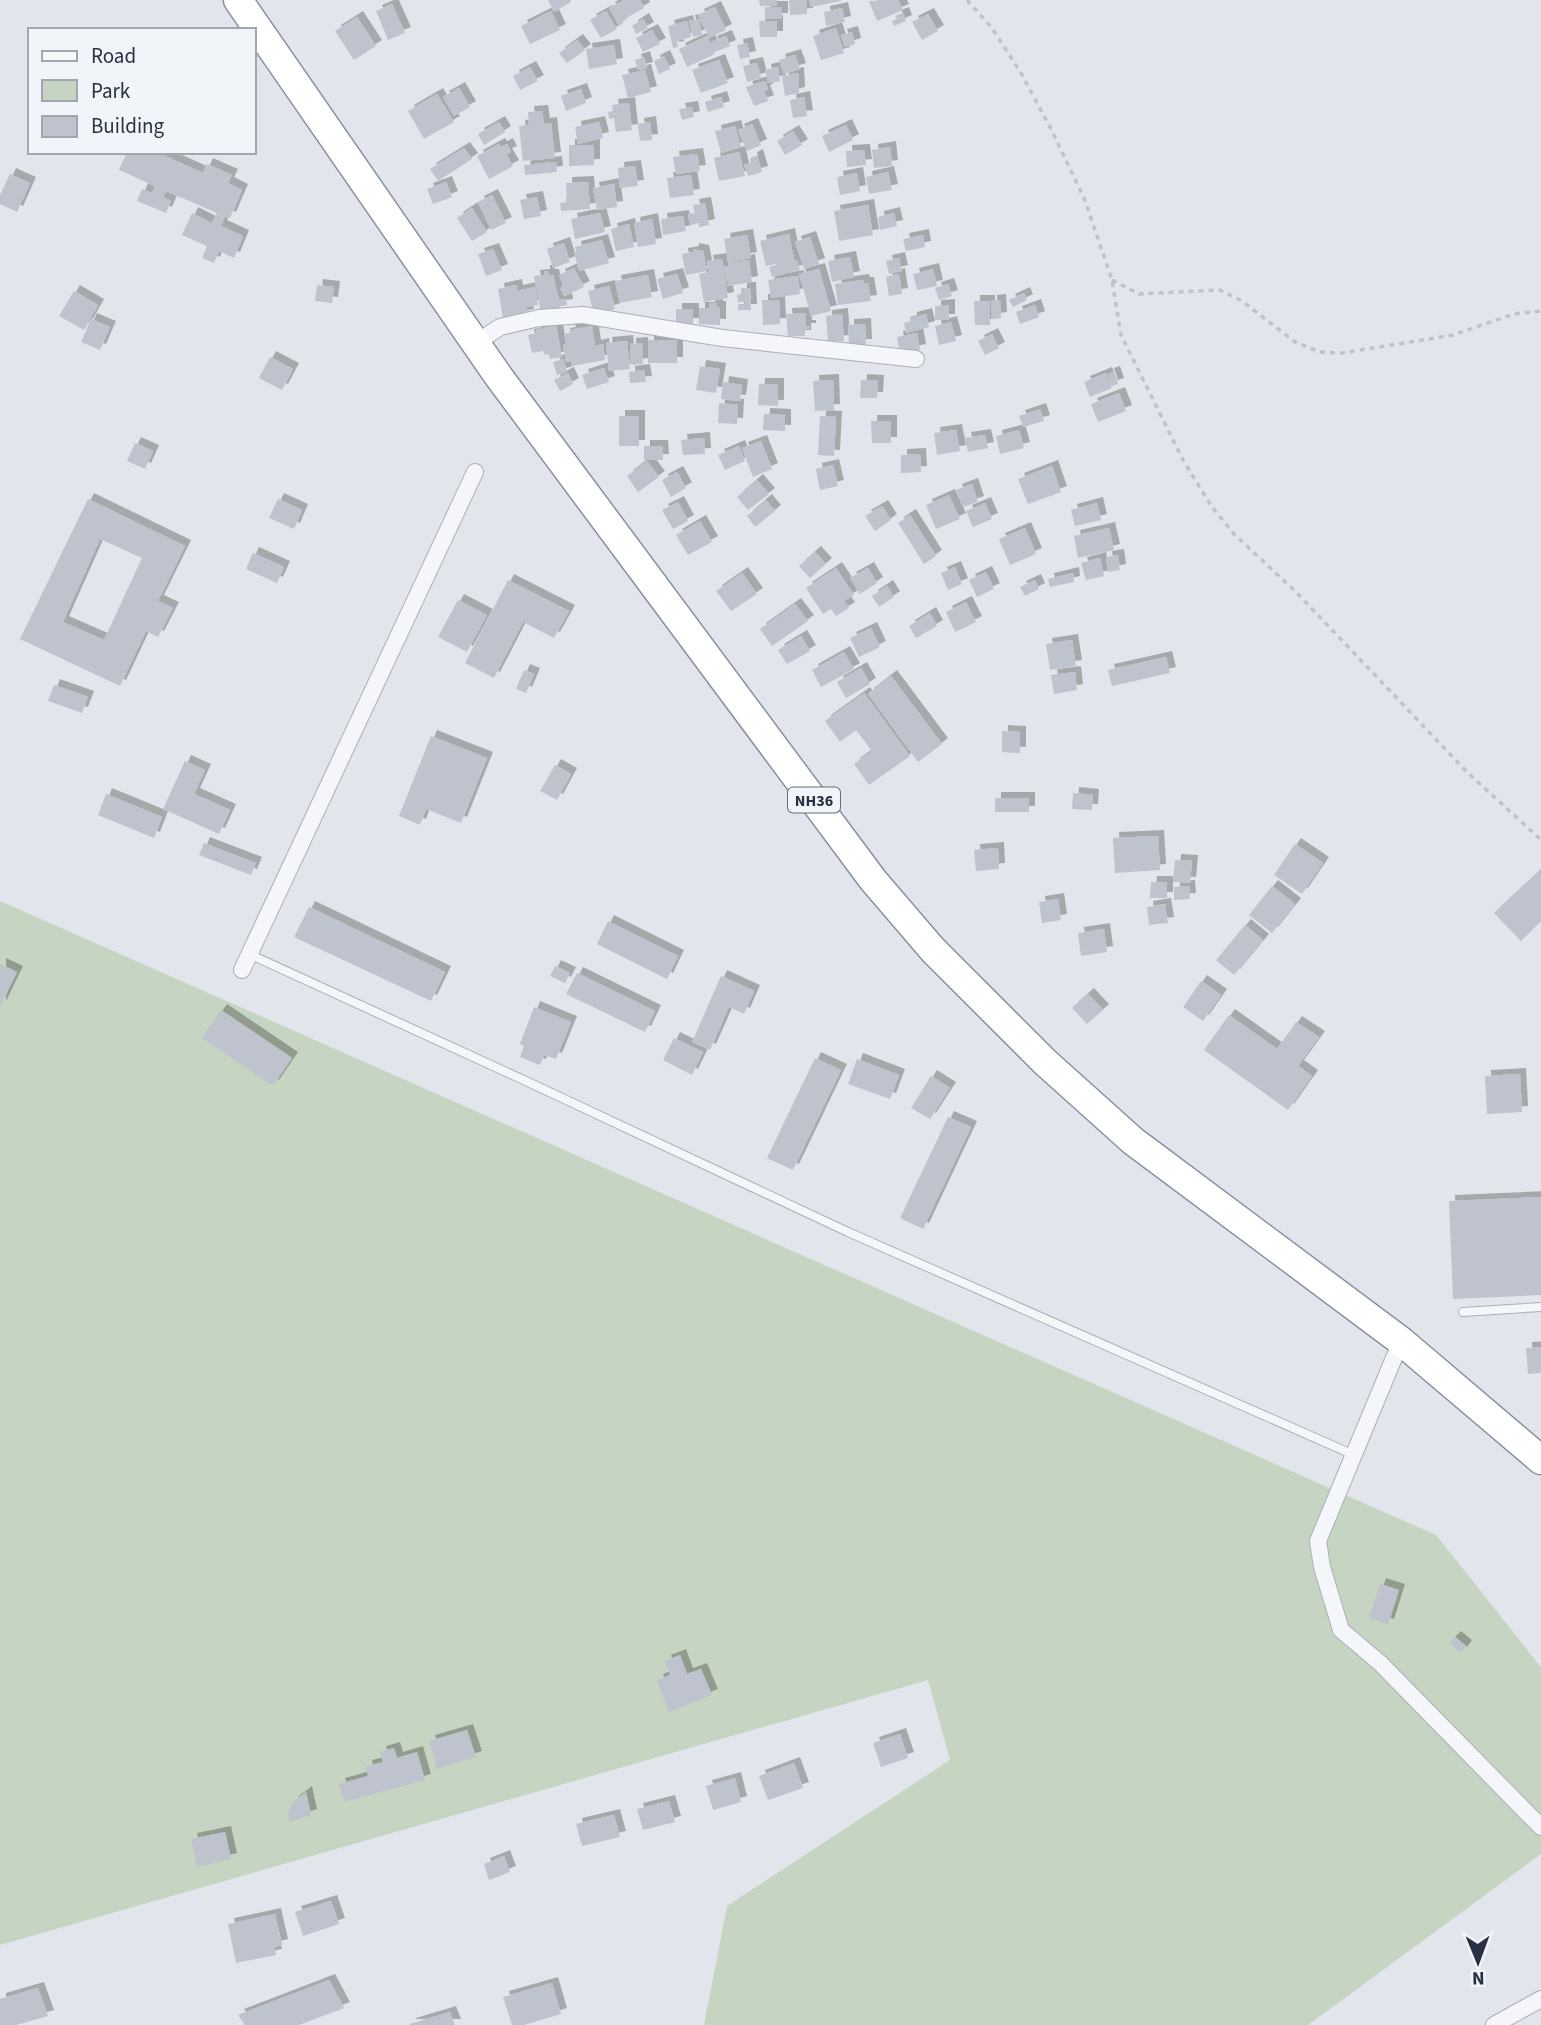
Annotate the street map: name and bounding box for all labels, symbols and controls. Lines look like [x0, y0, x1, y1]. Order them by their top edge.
legend [28, 28, 256, 154]
text: Road [91, 41, 136, 71]
text: Park [91, 76, 131, 106]
text: Building [91, 111, 165, 141]
road number: NH36 [788, 788, 840, 813]
north arrow [1443, 1927, 1513, 1997]
text: N [1472, 1964, 1485, 1991]

